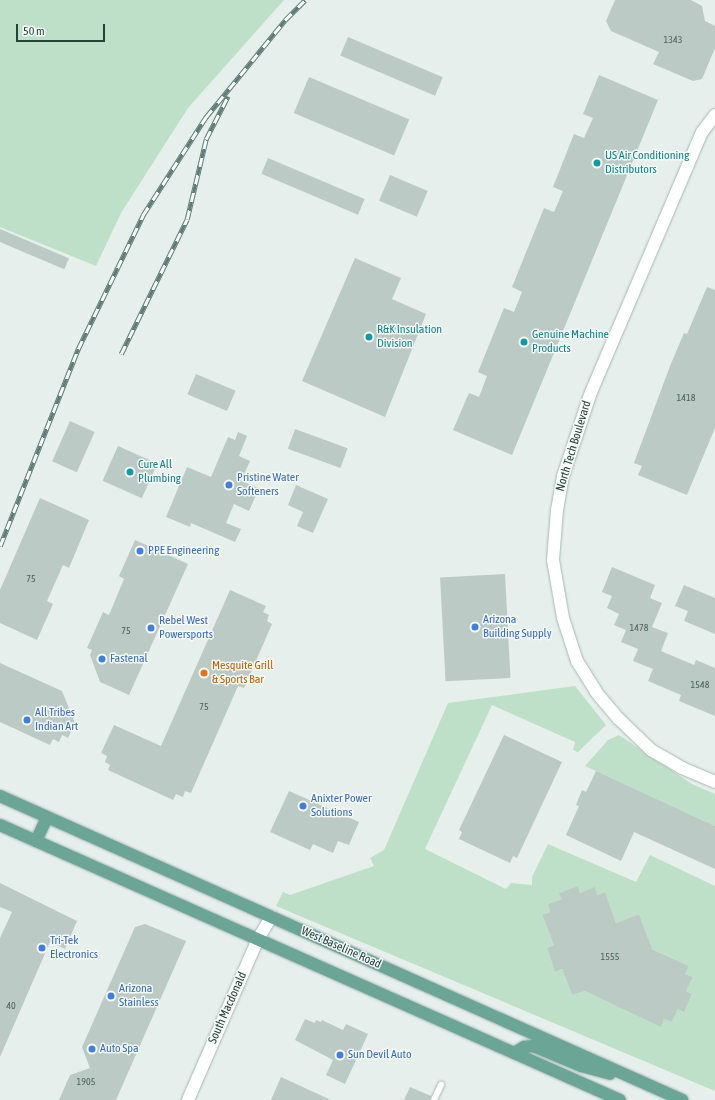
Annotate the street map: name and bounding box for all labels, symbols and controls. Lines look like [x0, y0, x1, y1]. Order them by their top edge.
scale bar [18, 16, 107, 42]
text: 50 m [23, 24, 45, 38]
house number: 1343 [664, 34, 682, 46]
place label: US Air Conditioning Distributors [605, 149, 689, 177]
marker: US Air Conditioning Distributors [592, 158, 602, 168]
place label: R&K Insulation Division [377, 323, 442, 351]
place label: Genuine Machine Products [532, 328, 609, 356]
marker: R&K Insulation Division [364, 332, 374, 342]
marker: Genuine Machine Products [519, 337, 529, 347]
house number: 1418 [677, 392, 695, 404]
street label: North Tech Boulevard [553, 399, 595, 493]
place label: Cure All Plumbing [138, 458, 181, 486]
marker: Cure All Plumbing [125, 467, 135, 477]
place label: Pristine Water Softeners [237, 471, 299, 499]
marker: Pristine Water Softeners [224, 480, 234, 490]
place label: PPE Engineering [148, 544, 219, 558]
marker: PPE Engineering [135, 546, 145, 556]
house number: 75 [26, 573, 36, 585]
place label: Arizona Building Supply [483, 613, 552, 641]
place label: Rebel West Powersports [159, 614, 213, 642]
marker: Arizona Building Supply [470, 622, 480, 632]
house number: 1478 [630, 622, 648, 634]
marker: Rebel West Powersports [146, 623, 156, 633]
house number: 75 [121, 625, 131, 637]
place label: Fastenal [110, 652, 148, 666]
marker: Fastenal [97, 654, 107, 664]
place label: Mesquite Grill & Sports Bar [212, 659, 273, 687]
marker: Mesquite Grill & Sports Bar [199, 668, 209, 678]
house number: 1548 [691, 679, 709, 691]
house number: 75 [199, 701, 209, 713]
place label: All Tribes Indian Art [35, 706, 78, 734]
marker: All Tribes Indian Art [22, 715, 32, 725]
place label: Anixter Power Solutions [311, 792, 372, 820]
marker: Anixter Power Solutions [298, 801, 308, 811]
street label: West Baseline Road [299, 924, 383, 972]
place label: Tri-Tek Electronics [50, 934, 98, 962]
marker: Tri-Tek Electronics [37, 943, 47, 953]
house number: 1555 [601, 951, 619, 963]
street label: South Macdonald [206, 970, 250, 1046]
place label: Arizona Stainless [119, 982, 159, 1010]
marker: Arizona Stainless [106, 991, 116, 1001]
house number: 40 [6, 1000, 16, 1012]
place label: Auto Spa [100, 1042, 139, 1056]
marker: Auto Spa [87, 1044, 97, 1054]
place label: Sun Devil Auto [348, 1048, 412, 1062]
marker: Sun Devil Auto [335, 1050, 345, 1060]
house number: 1905 [77, 1076, 95, 1088]

